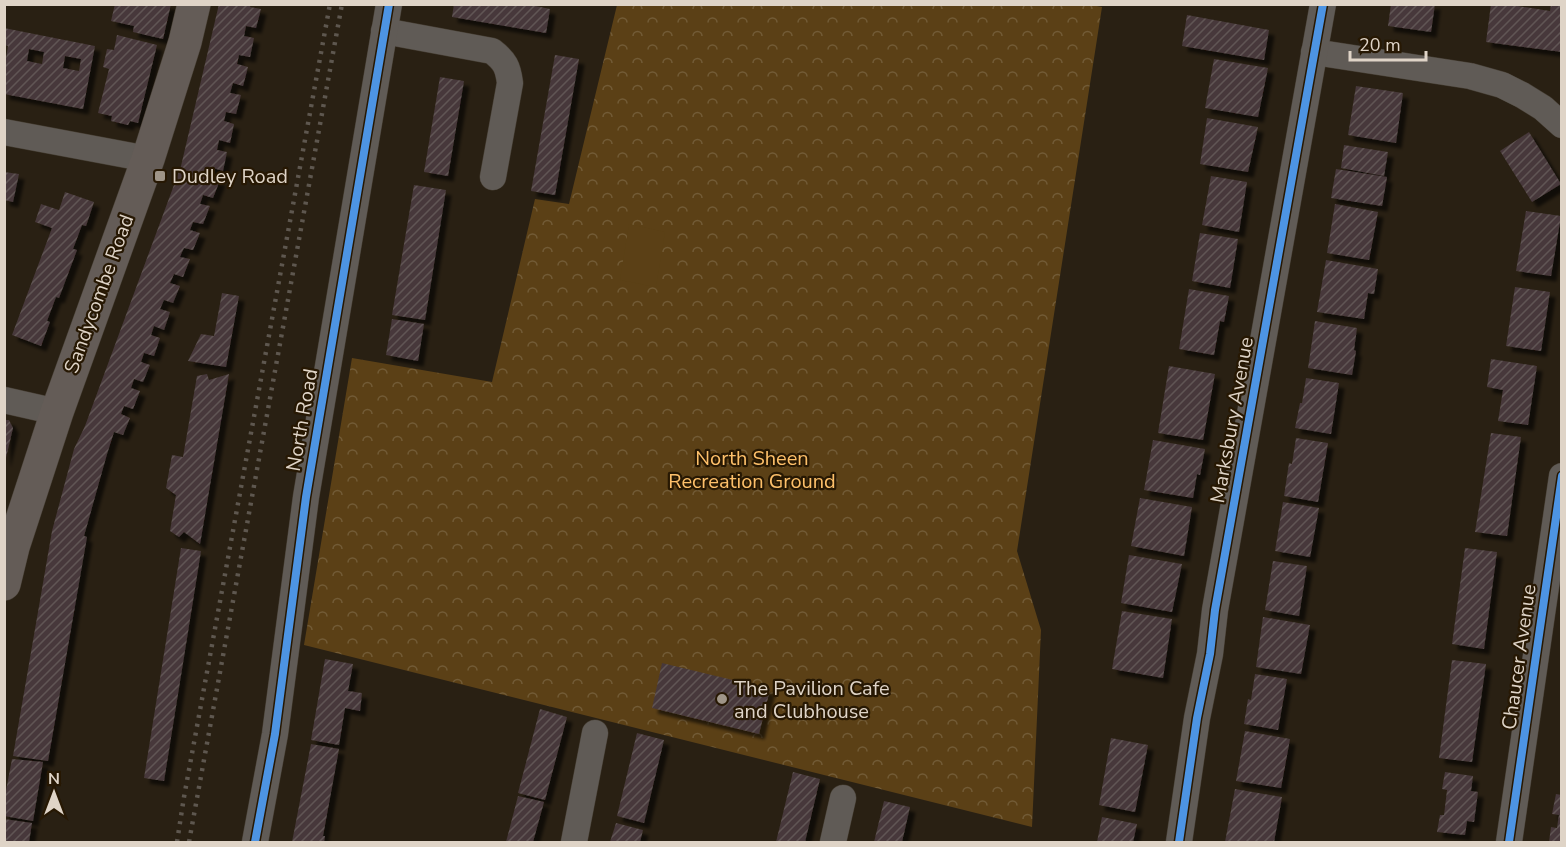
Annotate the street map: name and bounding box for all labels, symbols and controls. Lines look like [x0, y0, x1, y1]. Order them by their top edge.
scale bar [1350, 24, 1426, 62]
text: 20 m [1359, 33, 1401, 57]
place label: Dudley Road [172, 163, 288, 190]
marker: Dudley Road [153, 169, 167, 183]
street label: Sandycombe Road [58, 211, 140, 377]
street label: Marksbury Avenue [1204, 335, 1260, 505]
street label: North Road [280, 367, 324, 473]
park label: North Sheen Recreation Ground [668, 445, 836, 495]
street label: Chaucer Avenue [1495, 582, 1543, 732]
place label: The Pavilion Cafe and Clubhouse [734, 675, 890, 725]
marker: The Pavilion Cafe and Clubhouse [715, 692, 729, 706]
north arrow [24, 763, 84, 823]
text: N [48, 768, 60, 790]

